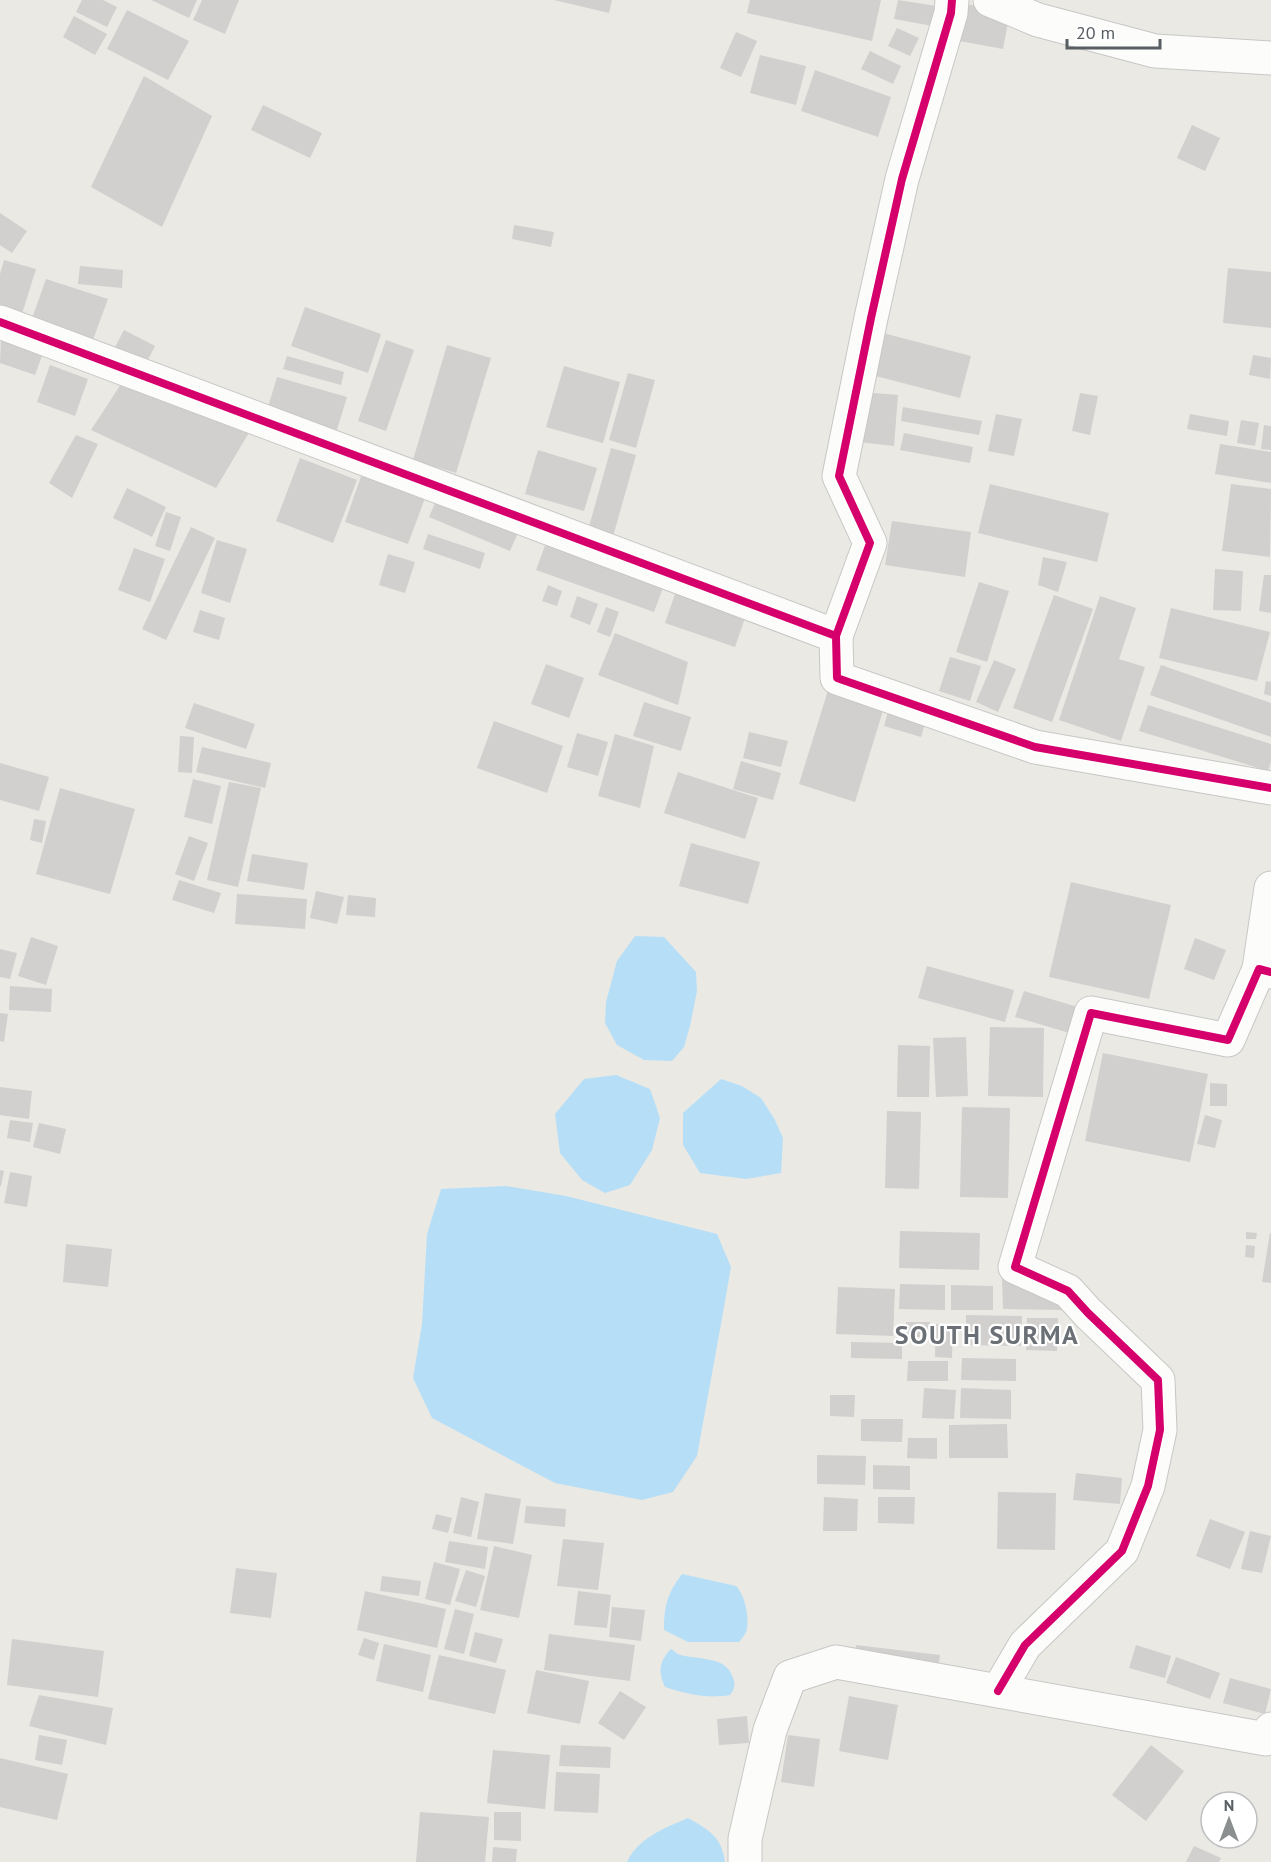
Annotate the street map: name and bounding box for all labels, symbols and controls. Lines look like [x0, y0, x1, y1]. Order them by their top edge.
scale bar [1067, 12, 1160, 50]
text: 20 m [1076, 21, 1115, 44]
district label: SOUTH SURMA [895, 1318, 1079, 1351]
north arrow [1199, 1790, 1259, 1850]
text: N [1224, 1795, 1234, 1815]

